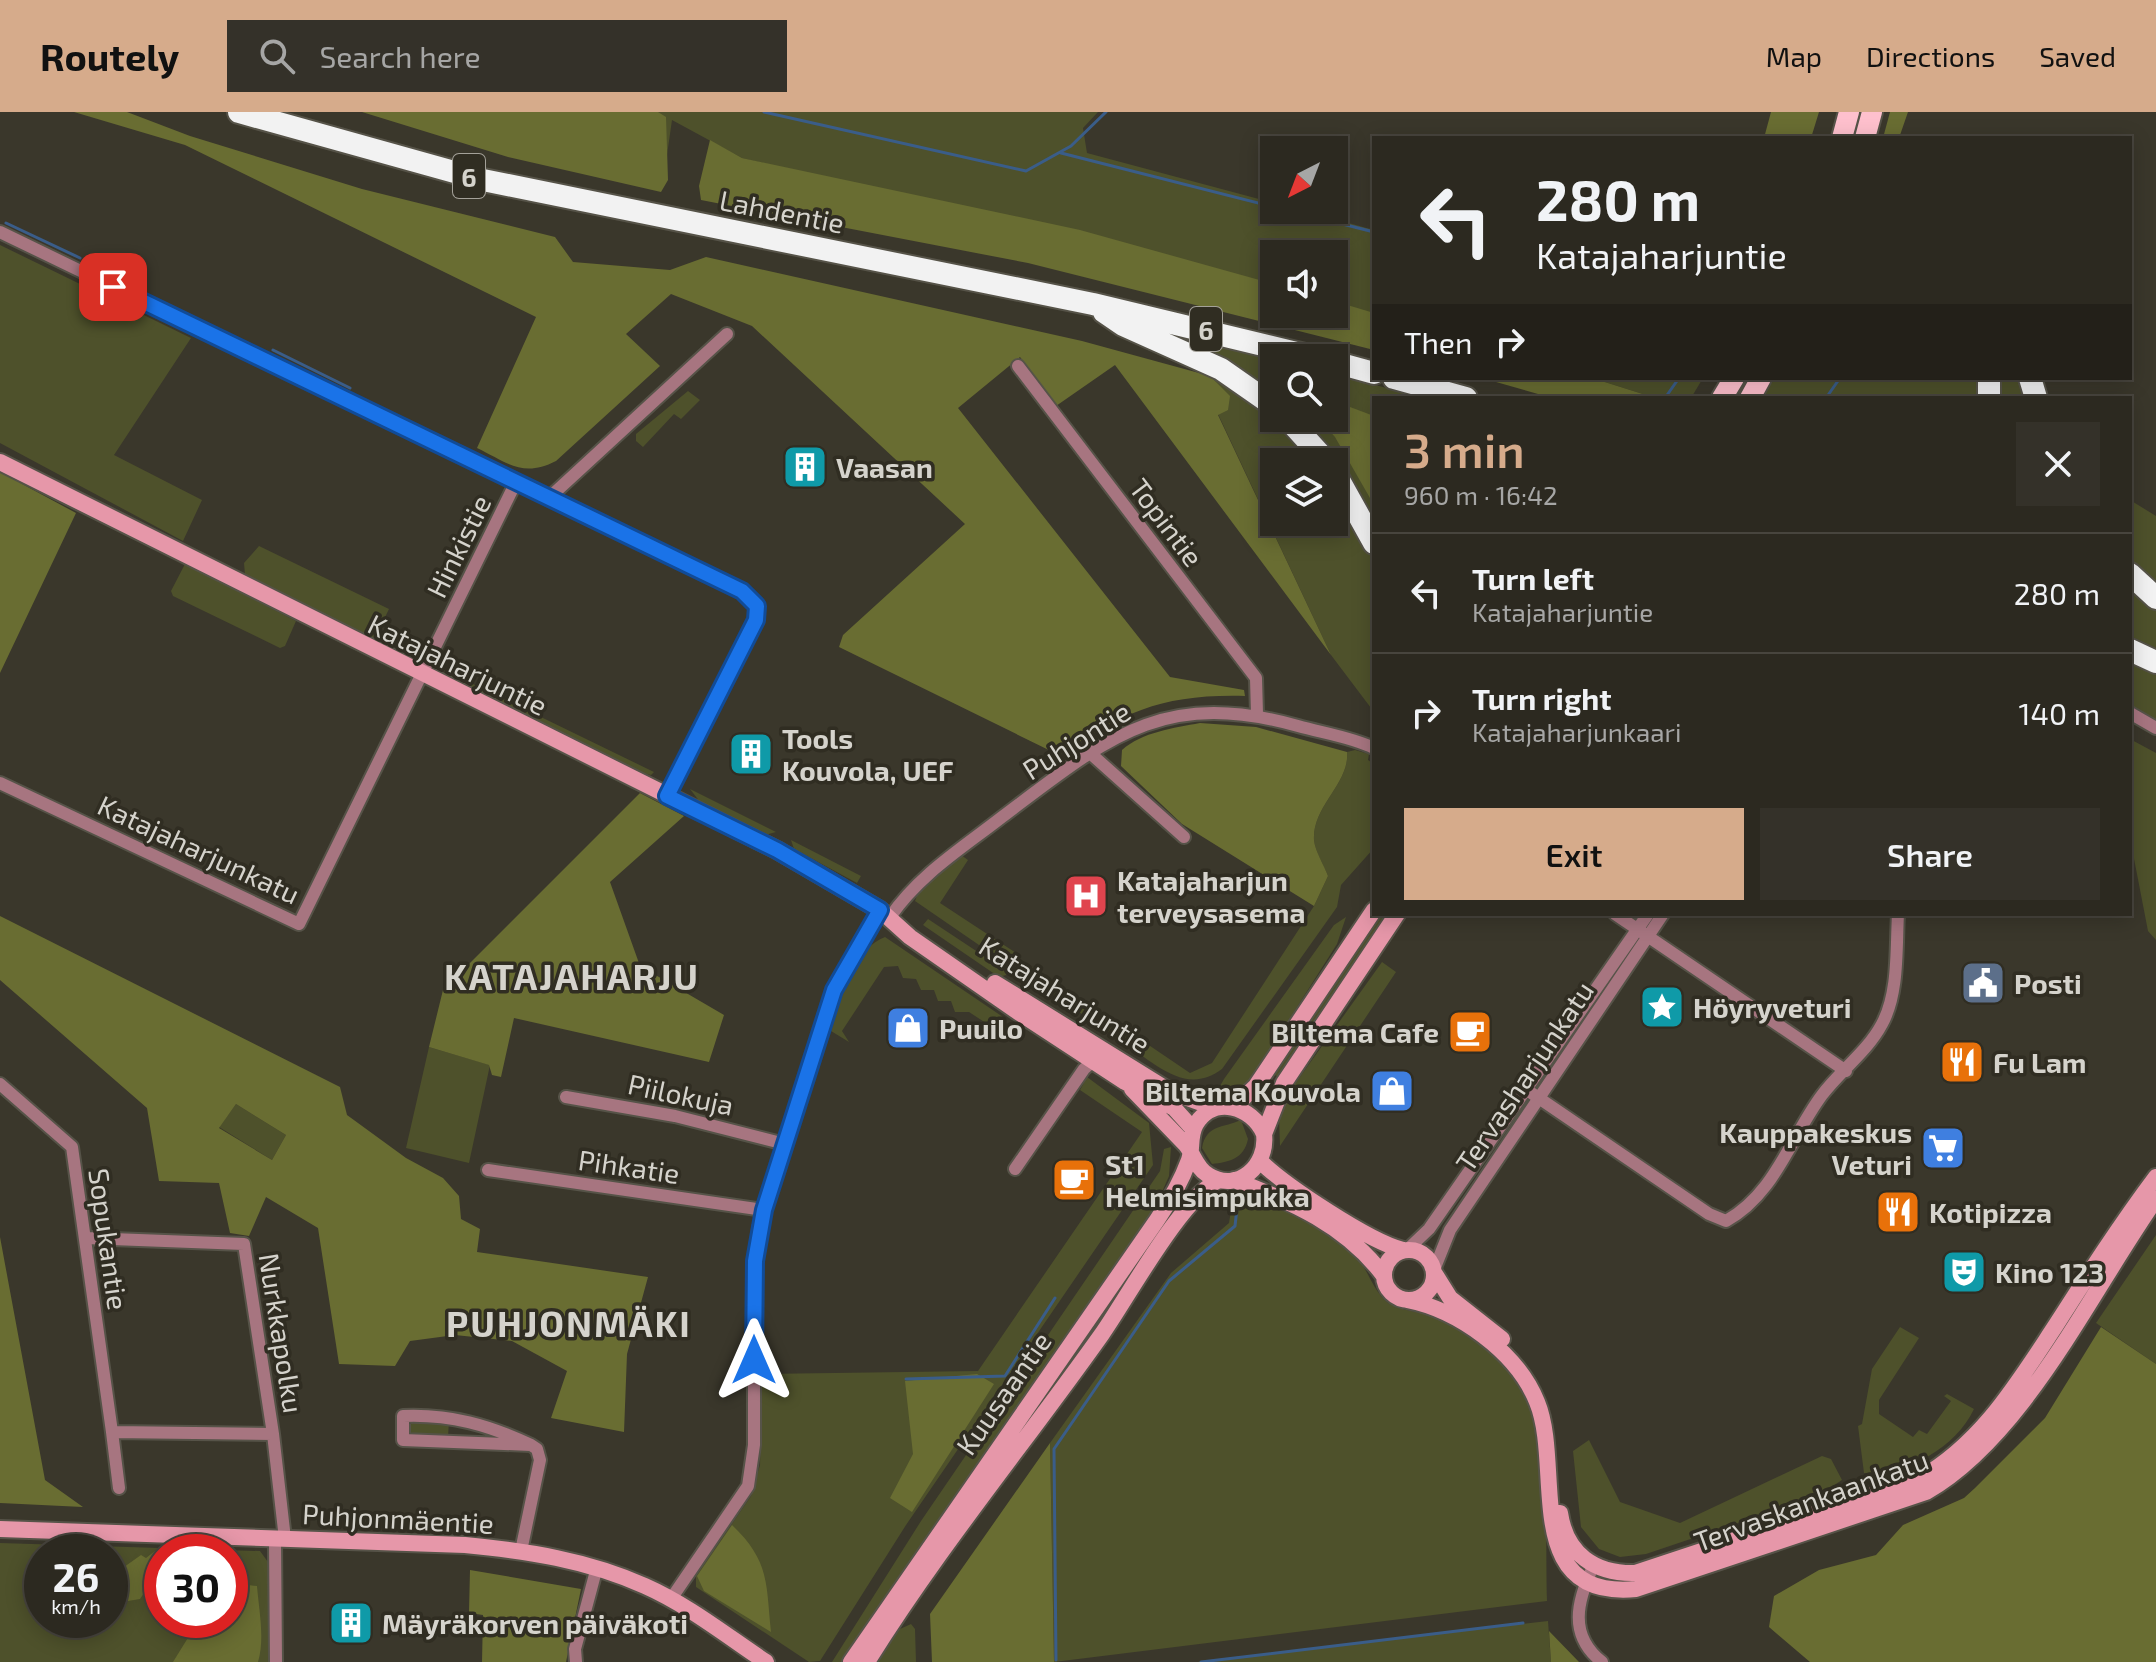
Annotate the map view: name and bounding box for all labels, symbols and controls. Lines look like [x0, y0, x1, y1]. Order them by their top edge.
search box [227, 20, 787, 92]
text: Routely [40, 33, 179, 79]
icon: search [255, 34, 299, 78]
text: Search here [319, 38, 481, 74]
text: Map [1766, 39, 1822, 73]
text: Directions [1866, 39, 1995, 73]
text: Saved [2039, 39, 2116, 73]
north arrow [1260, 136, 1348, 224]
map controls [1260, 136, 1348, 536]
road number: 6 [453, 154, 485, 198]
text: 280 m [1536, 165, 1700, 232]
icon: left [1404, 168, 1508, 272]
street label: Lahdentie [717, 182, 847, 240]
text: Katajaharjuntie [1536, 233, 1787, 276]
button: sound [1260, 240, 1348, 328]
pin [79, 253, 147, 321]
icon: arrive [91, 265, 135, 309]
road number: 6 [1190, 307, 1222, 351]
icon: right [1488, 320, 1532, 364]
text: Then [1404, 324, 1472, 360]
button: search [1260, 344, 1348, 432]
text: 3 min [1404, 420, 1525, 478]
button: close [2016, 422, 2100, 506]
building icon: Vaasan [781, 443, 829, 491]
button: layers [1260, 448, 1348, 536]
place label: Vaasan [836, 450, 933, 484]
street label: Topintie [1123, 471, 1211, 573]
text: 960 m · 16:42 [1404, 479, 1558, 510]
street label: Hinkistie [419, 489, 497, 603]
text: Turn left [1472, 560, 1594, 596]
icon: left [1404, 571, 1448, 615]
text: 280 m [2014, 575, 2100, 611]
text: Katajaharjuntie [1472, 596, 1653, 627]
street label: Katajaharjuntie [363, 606, 553, 722]
text: Turn right [1472, 680, 1612, 716]
icon: right [1404, 691, 1448, 735]
street label: Puhjontie [1016, 694, 1136, 786]
text: 140 m [2019, 695, 2100, 731]
text: Katajaharjunkaari [1472, 716, 1681, 747]
place label: Tools Kouvola, UEF [782, 721, 953, 787]
building icon: Tools Kouvola, UEF [727, 730, 775, 778]
street label: Katajaharjunkatu [93, 787, 305, 911]
button: Exit [1404, 808, 1744, 900]
button: Share [1760, 808, 2100, 900]
place label: Katajaharjun terveysasema [1117, 863, 1305, 929]
hospital icon: Katajaharjun terveysasema [1062, 872, 1110, 920]
street label: Katajaharjuntie [973, 928, 1157, 1060]
district label: KATAJAHARJU [444, 954, 700, 997]
public building icon: Posti [1959, 959, 2007, 1007]
place label: Posti [2014, 966, 2082, 1000]
street label: Tervasharjunkatu [1448, 974, 1600, 1178]
place icon: Höyryveturi [1638, 983, 1686, 1031]
place label: Höyryveturi [1693, 990, 1851, 1024]
shop icon: Puuilo [884, 1004, 932, 1052]
cafe icon: Biltema Cafe [1446, 1008, 1494, 1056]
place label: Puuilo [939, 1011, 1023, 1045]
place label: Biltema Cafe [1271, 1015, 1439, 1049]
restaurant icon: Fu Lam [1938, 1038, 1986, 1086]
place label: Fu Lam [1993, 1045, 2087, 1079]
street label: Piilokuja [625, 1066, 737, 1122]
shop icon: Biltema Kouvola [1368, 1067, 1416, 1115]
place label: Biltema Kouvola [1145, 1074, 1361, 1108]
place label: Kauppakeskus Veturi [1719, 1115, 1912, 1181]
supermarket icon: Kauppakeskus Veturi [1919, 1124, 1967, 1172]
street label: Pihkatie [576, 1142, 682, 1190]
place label: St1 Helmisimpukka [1105, 1147, 1310, 1213]
cafe icon: St1 Helmisimpukka [1050, 1156, 1098, 1204]
street label: Sopukantie [82, 1166, 136, 1312]
restaurant icon: Kotipizza [1874, 1188, 1922, 1236]
place label: Kotipizza [1929, 1195, 2052, 1229]
theatre icon: Kino 123 [1940, 1248, 1988, 1296]
street label: Nurkkapolku [253, 1251, 311, 1415]
place label: Kino 123 [1995, 1255, 2104, 1289]
district label: PUHJONMÄKI [446, 1301, 692, 1344]
position arrow [712, 1318, 796, 1402]
street label: Kuusaantie [948, 1325, 1058, 1461]
street label: Tervaskankaankatu [1689, 1442, 1933, 1558]
street label: Puhjonmäentie [301, 1496, 495, 1540]
speed limit sign: 30 [144, 1534, 248, 1638]
text: 26 [53, 1552, 99, 1600]
text: km/h [51, 1594, 101, 1618]
building icon: Mäyräkorven päiväkoti [327, 1599, 375, 1647]
place label: Mäyräkorven päiväkoti [382, 1606, 688, 1640]

